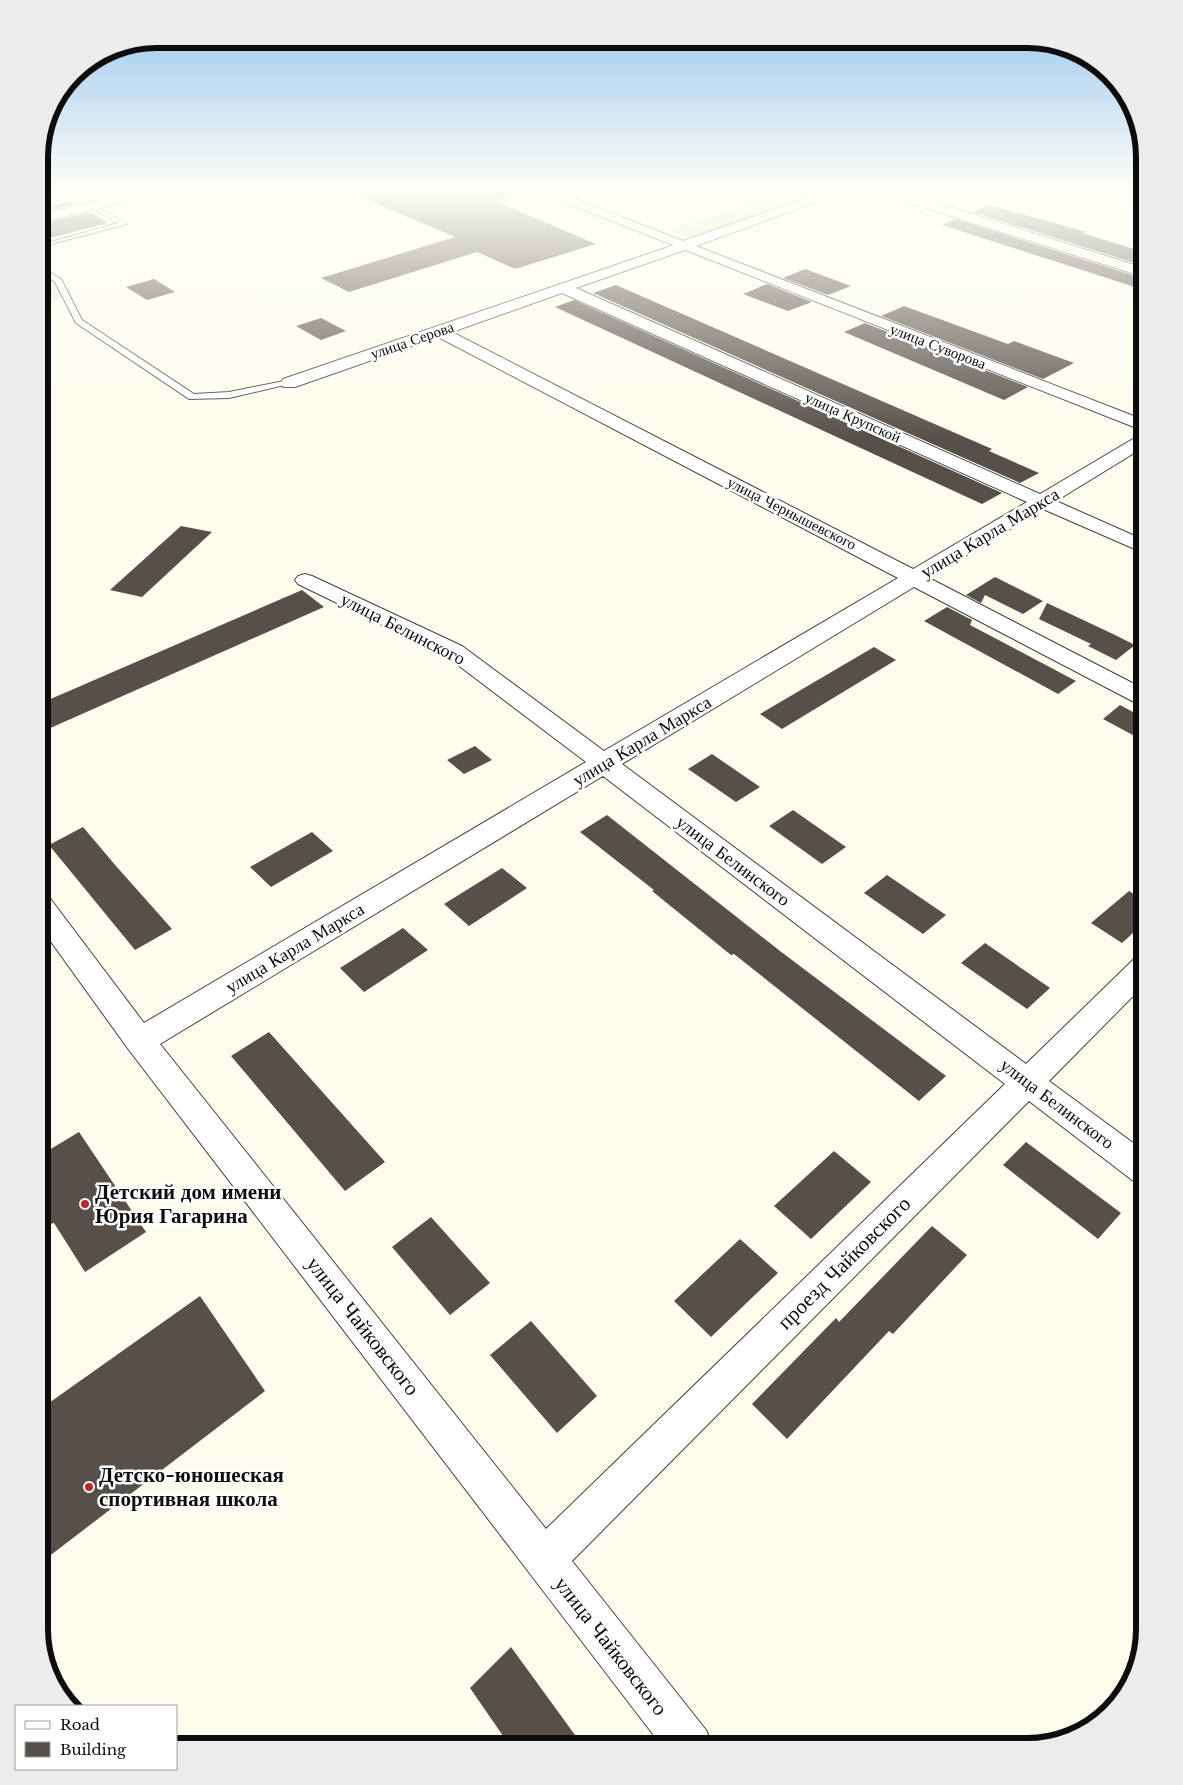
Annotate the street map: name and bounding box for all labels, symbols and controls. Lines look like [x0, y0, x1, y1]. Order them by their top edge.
street label: улица Серова [368, 317, 456, 363]
street label: улица Суворова [887, 319, 989, 373]
street label: улица Крупской [802, 387, 904, 447]
street label: улица Чернышевского [724, 472, 860, 554]
street label: улица Карла Маркса [917, 483, 1063, 583]
street label: улица Белинского [337, 588, 469, 670]
street label: улица Карла Маркса [569, 691, 715, 791]
street label: улица Белинского [672, 811, 794, 911]
street label: улица Карла Маркса [222, 898, 368, 998]
street label: улица Белинского [996, 1054, 1118, 1154]
place label: Детский дом имени Юрия Гагарина [95, 1179, 281, 1229]
street label: проезд Чайковского [772, 1191, 916, 1335]
marker: Детский дом имени Юрия Гагарина [79, 1198, 91, 1210]
street label: улица Чайковского [301, 1251, 425, 1401]
place label: Детско-юношеская спортивная школа [99, 1462, 284, 1512]
marker: Детско-юношеская спортивная школа [83, 1481, 95, 1493]
street label: улица Чайковского [549, 1571, 673, 1721]
legend [15, 1705, 178, 1770]
text: Road [60, 1715, 100, 1734]
text: Building [60, 1740, 127, 1759]

